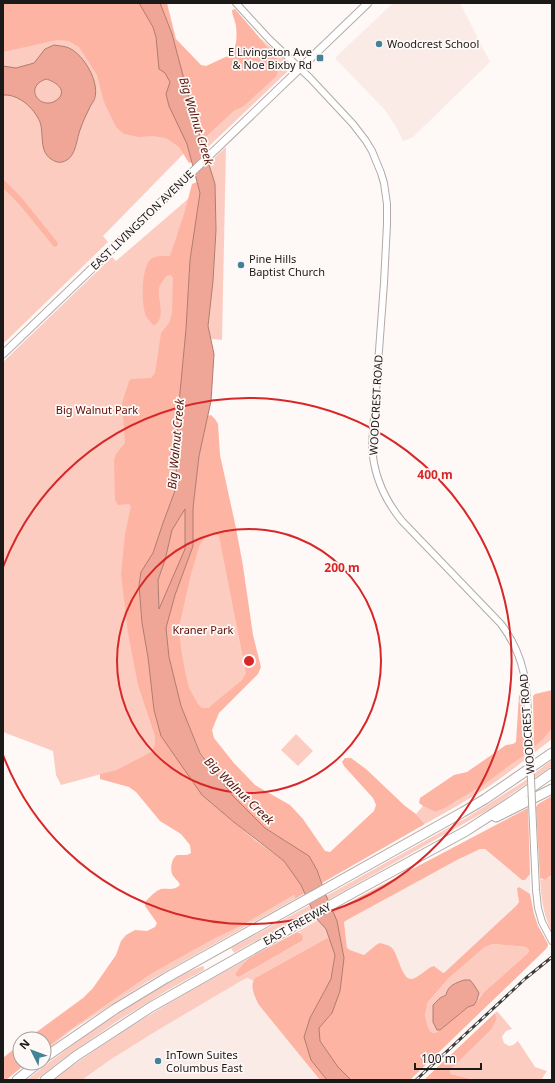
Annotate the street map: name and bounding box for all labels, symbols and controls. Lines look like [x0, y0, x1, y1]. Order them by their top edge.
place label: Woodcrest School [387, 36, 479, 51]
marker: Woodcrest School [374, 39, 384, 49]
place label: E Livingston Ave & Noe Bixby Rd [228, 44, 312, 72]
marker: E Livingston Ave & Noe Bixby Rd [315, 53, 325, 63]
water label: Big Walnut Creek [175, 75, 218, 168]
street label: EAST LIVINGSTON AVENUE [87, 166, 196, 273]
place label: Pine Hills Baptist Church [249, 251, 325, 279]
marker: Pine Hills Baptist Church [236, 260, 246, 270]
street label: WOODCREST ROAD [365, 354, 386, 456]
water label: Big Walnut Creek [163, 397, 188, 490]
park label: Big Walnut Park [56, 402, 138, 417]
text: 400 m [417, 466, 453, 483]
text: 200 m [324, 559, 360, 576]
park label: Kraner Park [173, 622, 234, 637]
centre of rings [242, 654, 256, 668]
street label: WOODCREST ROAD [516, 673, 537, 775]
water label: Big Walnut Creek [201, 753, 279, 829]
street label: EAST FREEWAY [260, 898, 334, 948]
north arrow [12, 1031, 52, 1071]
text: N [16, 1036, 33, 1052]
scale bar [415, 1045, 481, 1071]
place label: InTown Suites Columbus East [166, 1047, 243, 1075]
text: 100 m [421, 1050, 456, 1067]
marker: InTown Suites Columbus East [153, 1056, 163, 1066]

